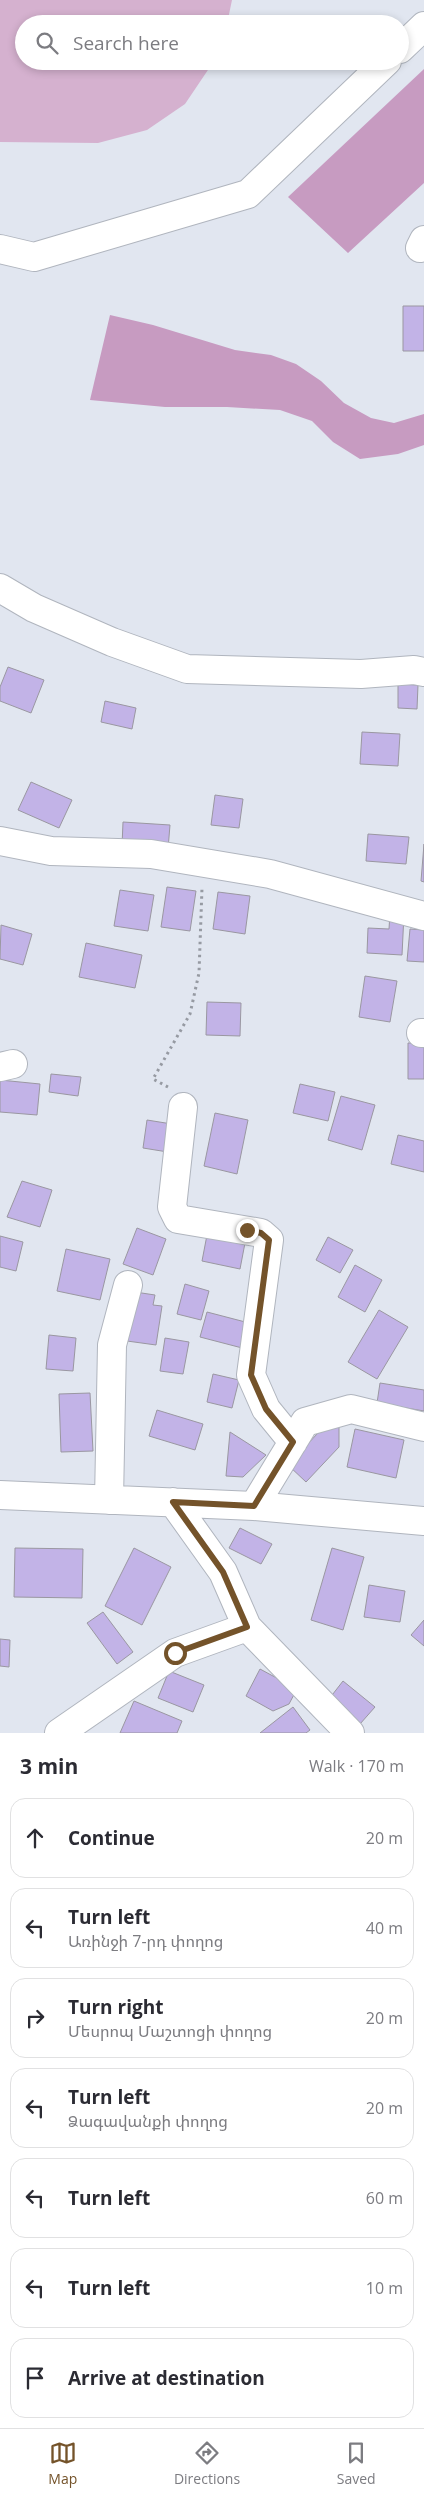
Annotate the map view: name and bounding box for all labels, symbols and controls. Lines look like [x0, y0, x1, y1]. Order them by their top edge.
search box [15, 15, 409, 70]
icon: search [33, 29, 61, 57]
text: Search here [73, 30, 179, 56]
route end [236, 1219, 259, 1242]
route start [164, 1642, 187, 1665]
text: 3 min [20, 1752, 78, 1780]
text: Walk · 170 m [309, 1755, 404, 1777]
icon: ahead [21, 1824, 49, 1852]
text: Continue [68, 1825, 155, 1851]
text: 20 m [366, 1827, 403, 1849]
text: Turn left [68, 1904, 150, 1930]
icon: left [21, 1914, 49, 1942]
text: 40 m [366, 1917, 403, 1939]
text: Առինջի 7-րդ փողոց [68, 1930, 223, 1952]
text: Turn right [68, 1994, 163, 2020]
icon: right [21, 2004, 49, 2032]
text: 20 m [366, 2007, 403, 2029]
text: Մեսրոպ Մաշտոցի փողոց [68, 2020, 272, 2042]
text: Turn left [68, 2084, 150, 2110]
icon: left [21, 2094, 49, 2122]
text: 20 m [366, 2097, 403, 2119]
text: Ձագավանքի փողոց [68, 2110, 228, 2132]
icon: left [21, 2184, 49, 2212]
text: Turn left [68, 2185, 150, 2211]
text: 60 m [366, 2187, 403, 2209]
icon: left [21, 2274, 49, 2302]
text: Turn left [68, 2275, 150, 2301]
text: 10 m [366, 2277, 403, 2299]
icon: arrive [21, 2364, 49, 2392]
text: Arrive at destination [68, 2365, 265, 2391]
tab: Map [48, 2439, 77, 2488]
tab: Directions [174, 2439, 240, 2488]
tab: Saved [337, 2439, 376, 2488]

